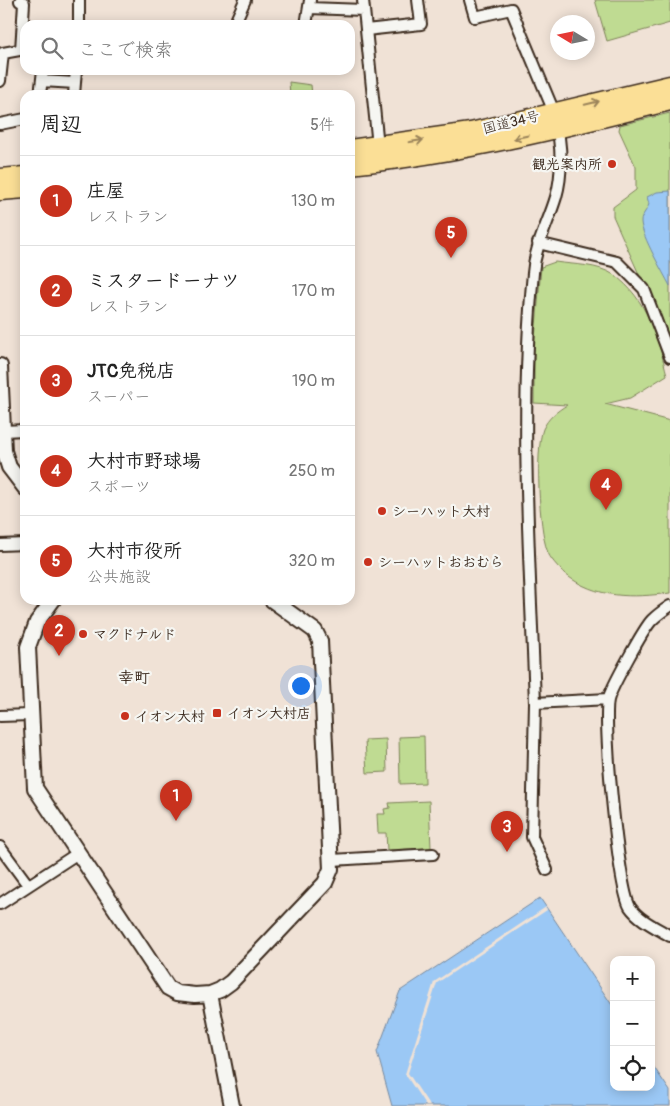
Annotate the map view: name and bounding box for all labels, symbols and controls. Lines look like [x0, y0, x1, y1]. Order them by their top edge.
north arrow [550, 15, 595, 60]
search box [20, 20, 355, 75]
icon: search [38, 34, 66, 62]
text: ここで検索 [78, 38, 173, 62]
one-way arrow [583, 98, 599, 107]
street label: 国道34号 [481, 107, 541, 138]
text: 周辺 [40, 111, 82, 138]
text: 5件 [310, 115, 335, 135]
one-way arrow [513, 133, 529, 143]
one-way arrow [407, 135, 423, 145]
place label: 観光案内所 [532, 156, 602, 173]
marker: 観光案内所 [606, 158, 618, 170]
text: 庄屋 [87, 179, 125, 203]
text: 1 [53, 191, 59, 211]
text: 130 m [291, 191, 335, 211]
text: レストラン [87, 207, 168, 227]
pin: 5 [435, 217, 467, 258]
text: ミスタードーナツ [87, 269, 239, 293]
text: 2 [52, 281, 60, 301]
text: 170 m [292, 281, 335, 301]
text: レストラン [87, 297, 168, 317]
text: JTC免税店 [87, 359, 175, 383]
text: 3 [52, 371, 60, 391]
text: 190 m [292, 371, 335, 391]
text: スーパー [87, 387, 150, 407]
text: 大村市野球場 [87, 449, 201, 473]
text: 4 [51, 461, 61, 481]
text: 250 m [289, 461, 335, 481]
pin: 4 [590, 469, 622, 510]
text: スポーツ [87, 477, 151, 497]
place label: シーハット大村 [392, 503, 490, 520]
marker: シーハット大村 [376, 505, 388, 517]
text: 大村市役所 [87, 539, 182, 563]
text: 5 [52, 551, 60, 571]
text: 320 m [289, 551, 335, 571]
place label: シーハットおおむら [378, 554, 504, 571]
marker: シーハットおおむら [362, 556, 374, 568]
text: 公共施設 [87, 567, 151, 587]
pin: 2 [43, 615, 75, 656]
place label: マクドナルド [93, 626, 176, 643]
marker: マクドナルド [77, 628, 89, 640]
district label: 幸町 [118, 668, 150, 688]
your location [288, 673, 314, 699]
place label: イオン大村店 [227, 705, 311, 722]
marker: イオン大村店 [211, 707, 223, 719]
place label: イオン大村 [135, 708, 205, 725]
marker: イオン大村 [119, 710, 131, 722]
pin: 1 [160, 780, 192, 821]
pin: 3 [491, 811, 523, 852]
map controls [610, 956, 655, 1091]
button: + [610, 956, 655, 1001]
button: − [610, 1001, 655, 1046]
button: locate [610, 1046, 655, 1091]

